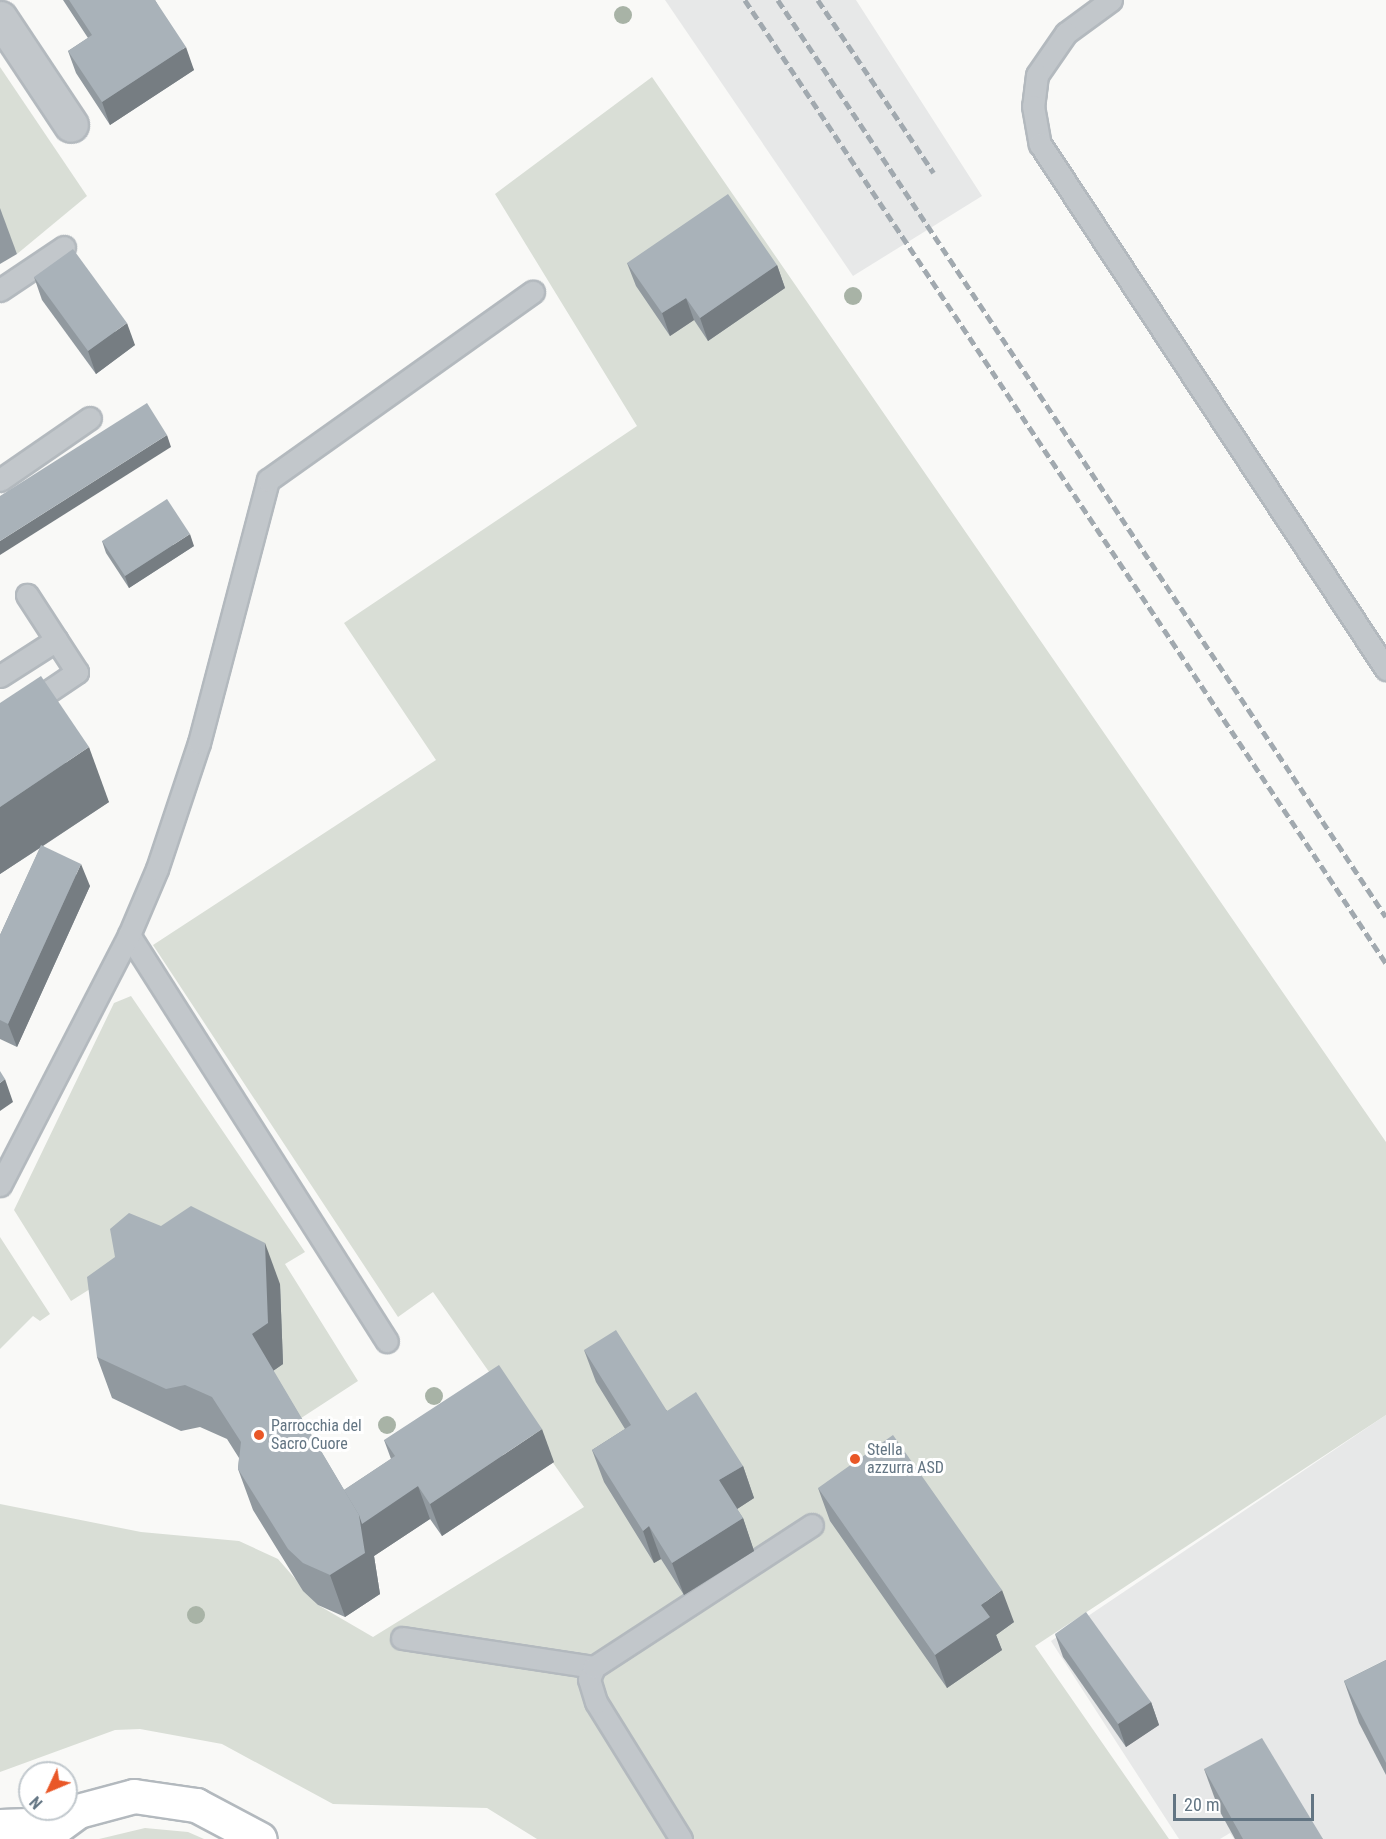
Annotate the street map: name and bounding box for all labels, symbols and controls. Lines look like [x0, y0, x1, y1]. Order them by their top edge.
place label: Parrocchia del Sacro Cuore [271, 1416, 362, 1454]
marker: Parrocchia del Sacro Cuore [252, 1428, 266, 1442]
place label: Stella azzurra ASD [867, 1440, 944, 1478]
marker: Stella azzurra ASD [848, 1452, 862, 1466]
north arrow [18, 1761, 78, 1821]
scale bar [1176, 1782, 1317, 1820]
text: N [26, 1792, 46, 1813]
text: 20 m [1184, 1794, 1219, 1815]

